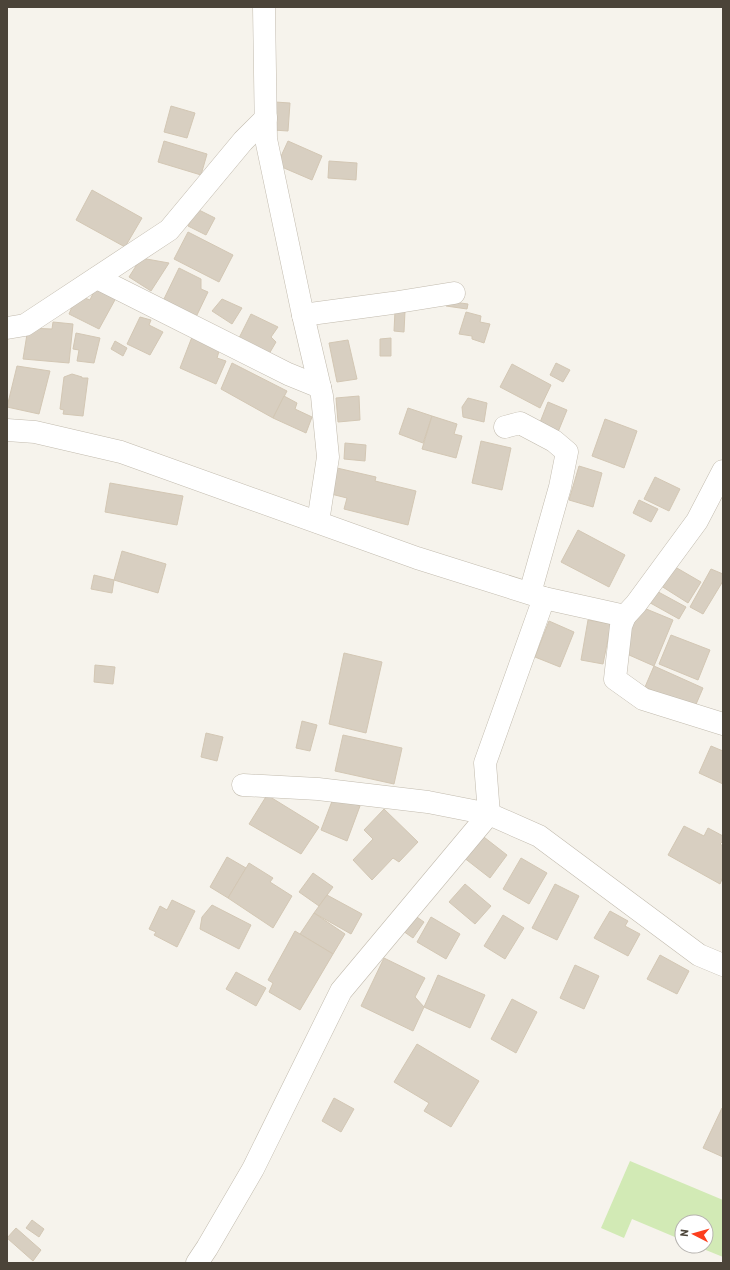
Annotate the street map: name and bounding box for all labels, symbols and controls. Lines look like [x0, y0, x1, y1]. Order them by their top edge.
north arrow [674, 1214, 714, 1254]
text: N [677, 1229, 690, 1237]

